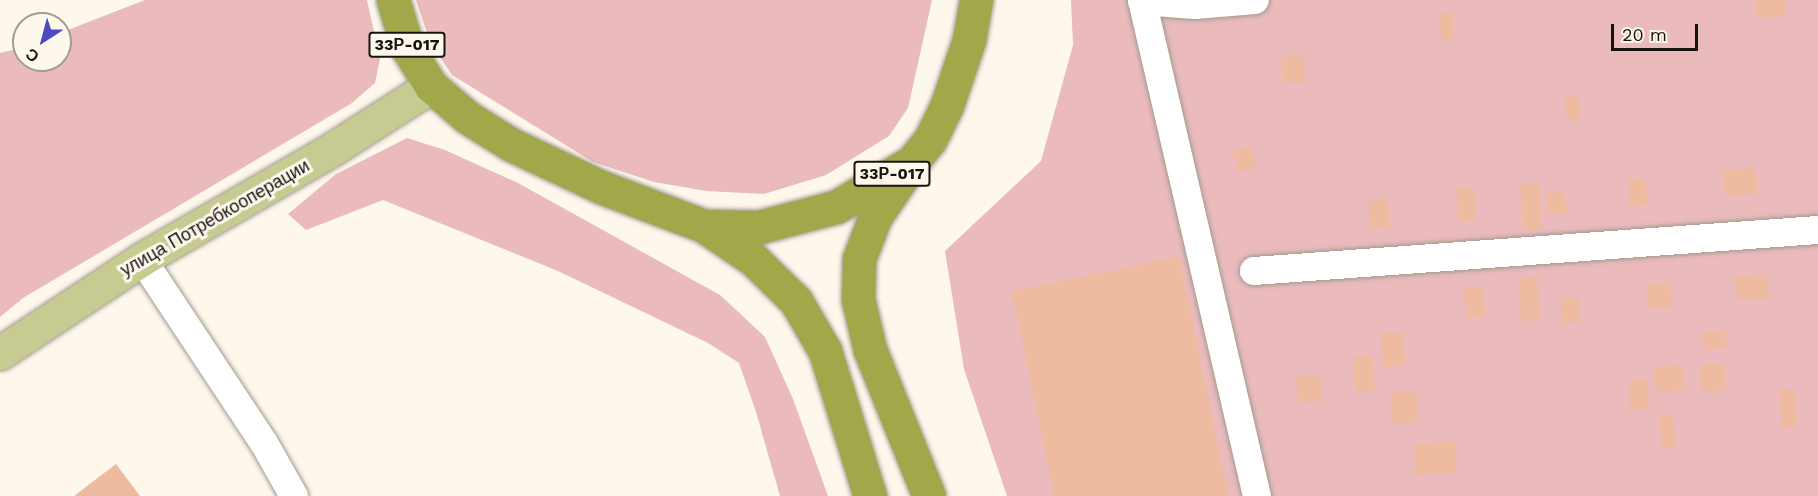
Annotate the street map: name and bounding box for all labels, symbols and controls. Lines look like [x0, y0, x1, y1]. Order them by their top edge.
north arrow [12, 12, 72, 72]
scale bar [1614, 12, 1701, 50]
text: 20 m [1622, 24, 1667, 45]
road number: 33Р-017 [368, 32, 446, 58]
text: С [22, 44, 43, 66]
street label: улица Потребкооперации [117, 155, 313, 281]
road number: 33Р-017 [853, 161, 931, 187]

